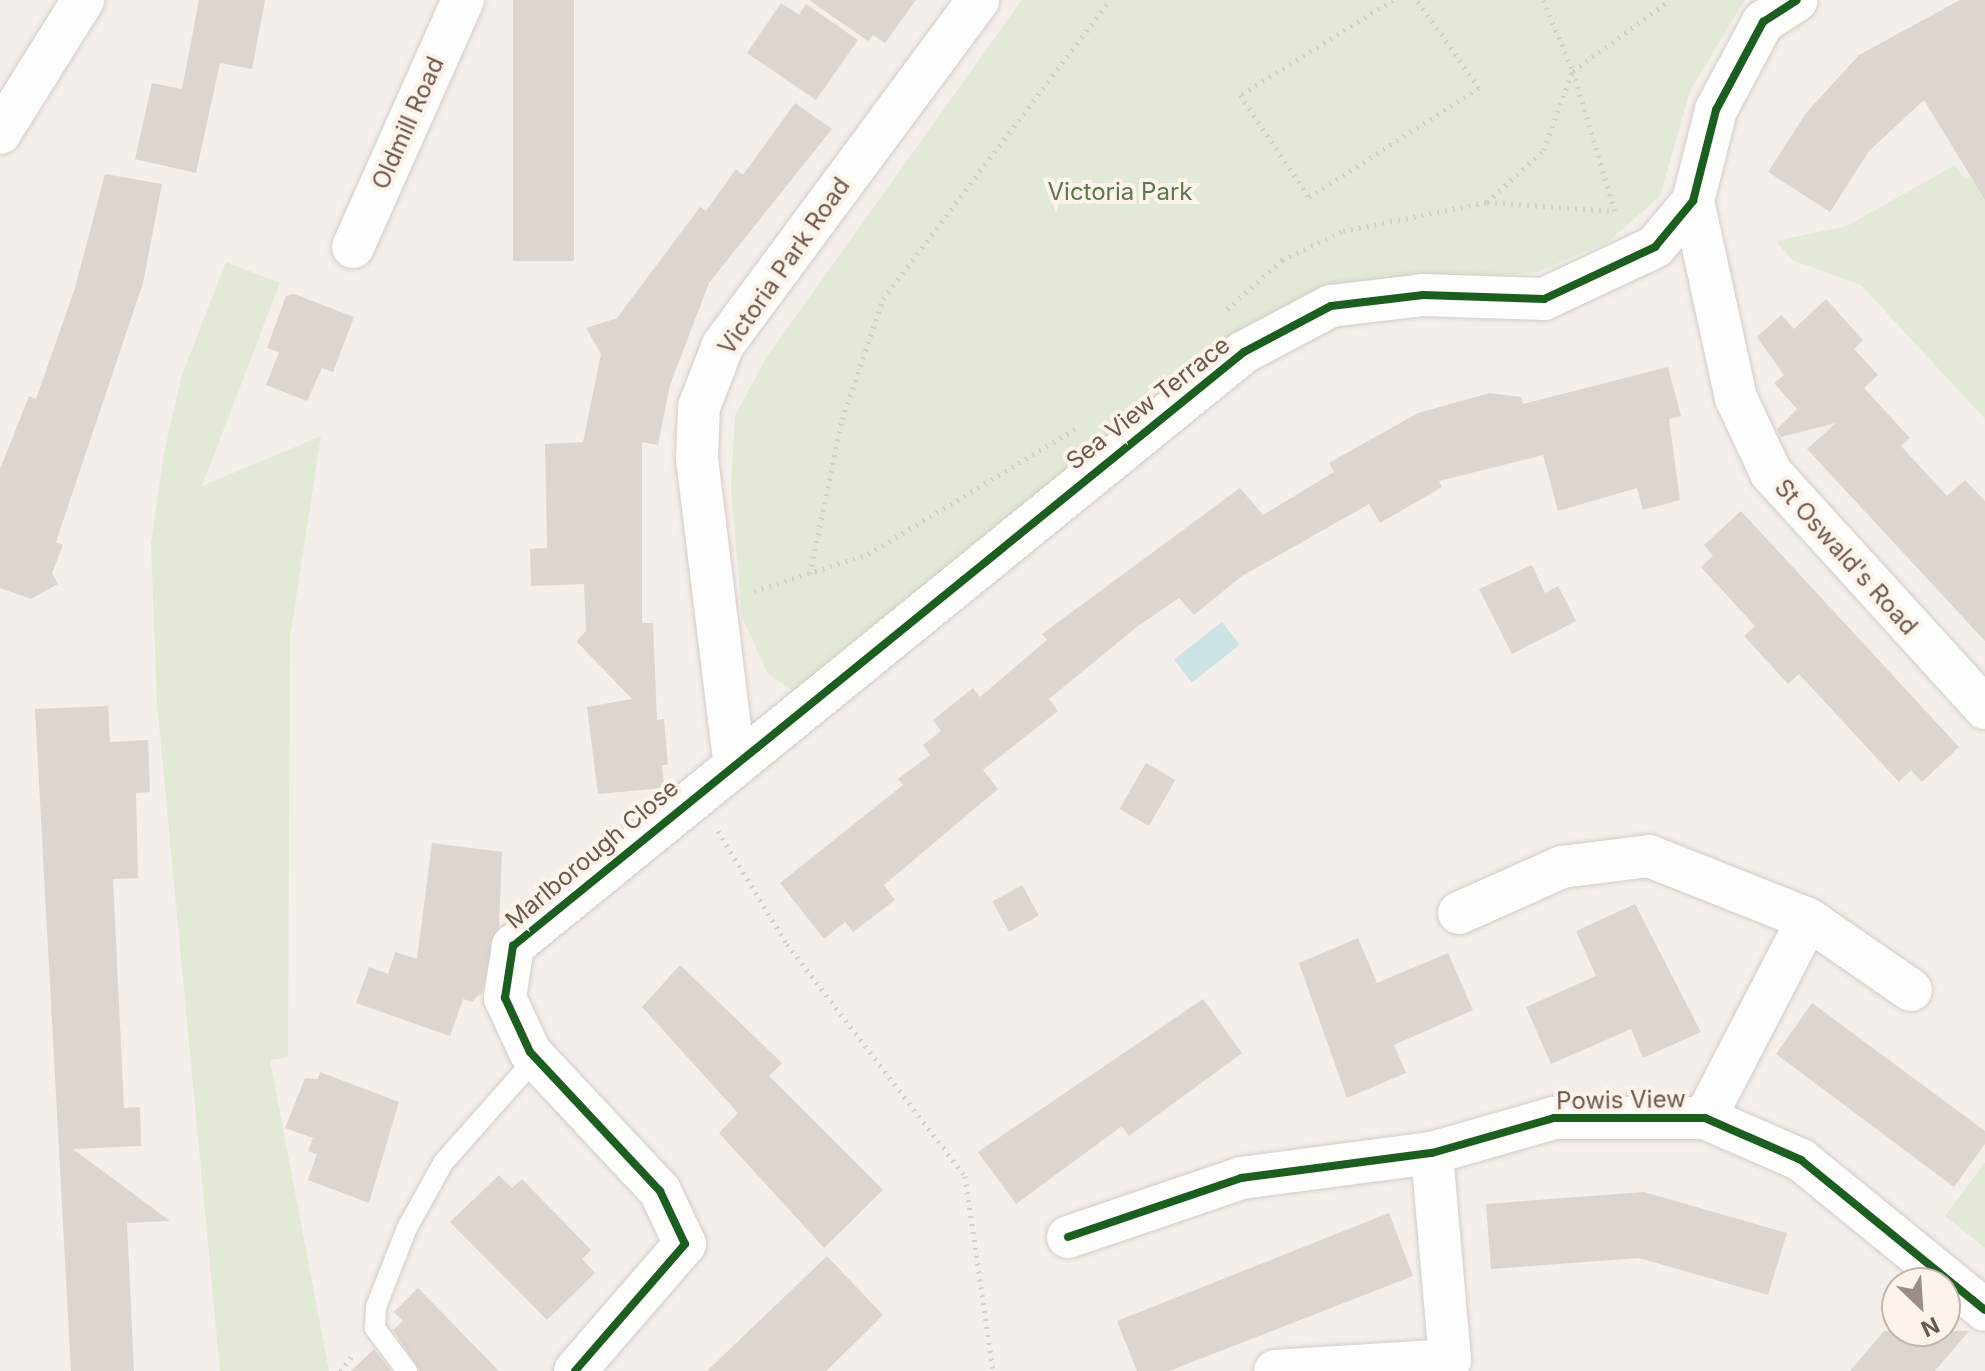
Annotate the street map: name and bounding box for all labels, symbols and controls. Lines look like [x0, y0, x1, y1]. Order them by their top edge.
street label: Oldmill Road [366, 52, 450, 194]
street label: Victoria Park Road [712, 172, 856, 360]
park label: Victoria Park [1048, 178, 1192, 206]
street label: Sea View Terrace [1061, 330, 1235, 476]
street label: St Oswald's Road [1769, 473, 1923, 641]
street label: Marlborough Close [500, 773, 684, 935]
street label: Powis View [1556, 1084, 1686, 1116]
north arrow [1881, 1267, 1961, 1347]
text: N [1917, 1312, 1943, 1342]

